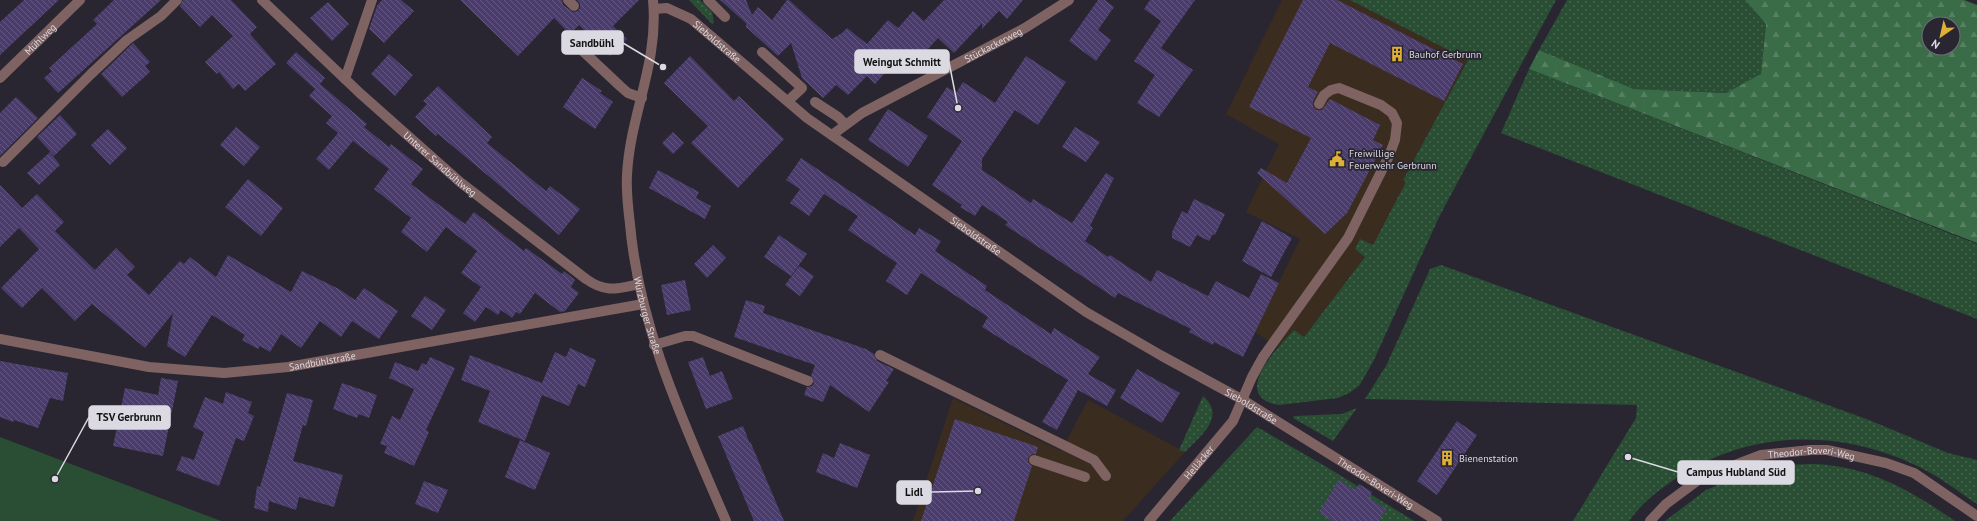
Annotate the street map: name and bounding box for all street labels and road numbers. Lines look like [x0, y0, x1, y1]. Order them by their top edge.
street label: Sieboldstraße [691, 17, 744, 66]
street label: Mühlweg [21, 21, 59, 57]
street label: Stückackerweg [962, 24, 1024, 65]
street label: Unterer Sandbühlweg [401, 128, 479, 199]
street label: Sieboldstraße [948, 213, 1004, 258]
street label: Würzburger Straße [631, 275, 665, 356]
street label: Sandbühlstraße [288, 349, 357, 373]
street label: Sieboldstraße [1223, 385, 1280, 427]
street label: Helläcker [1181, 442, 1217, 482]
street label: Theodor-Boveri-Weg [1767, 443, 1856, 462]
street label: Theodor-Boveri-Weg [1335, 454, 1416, 511]

